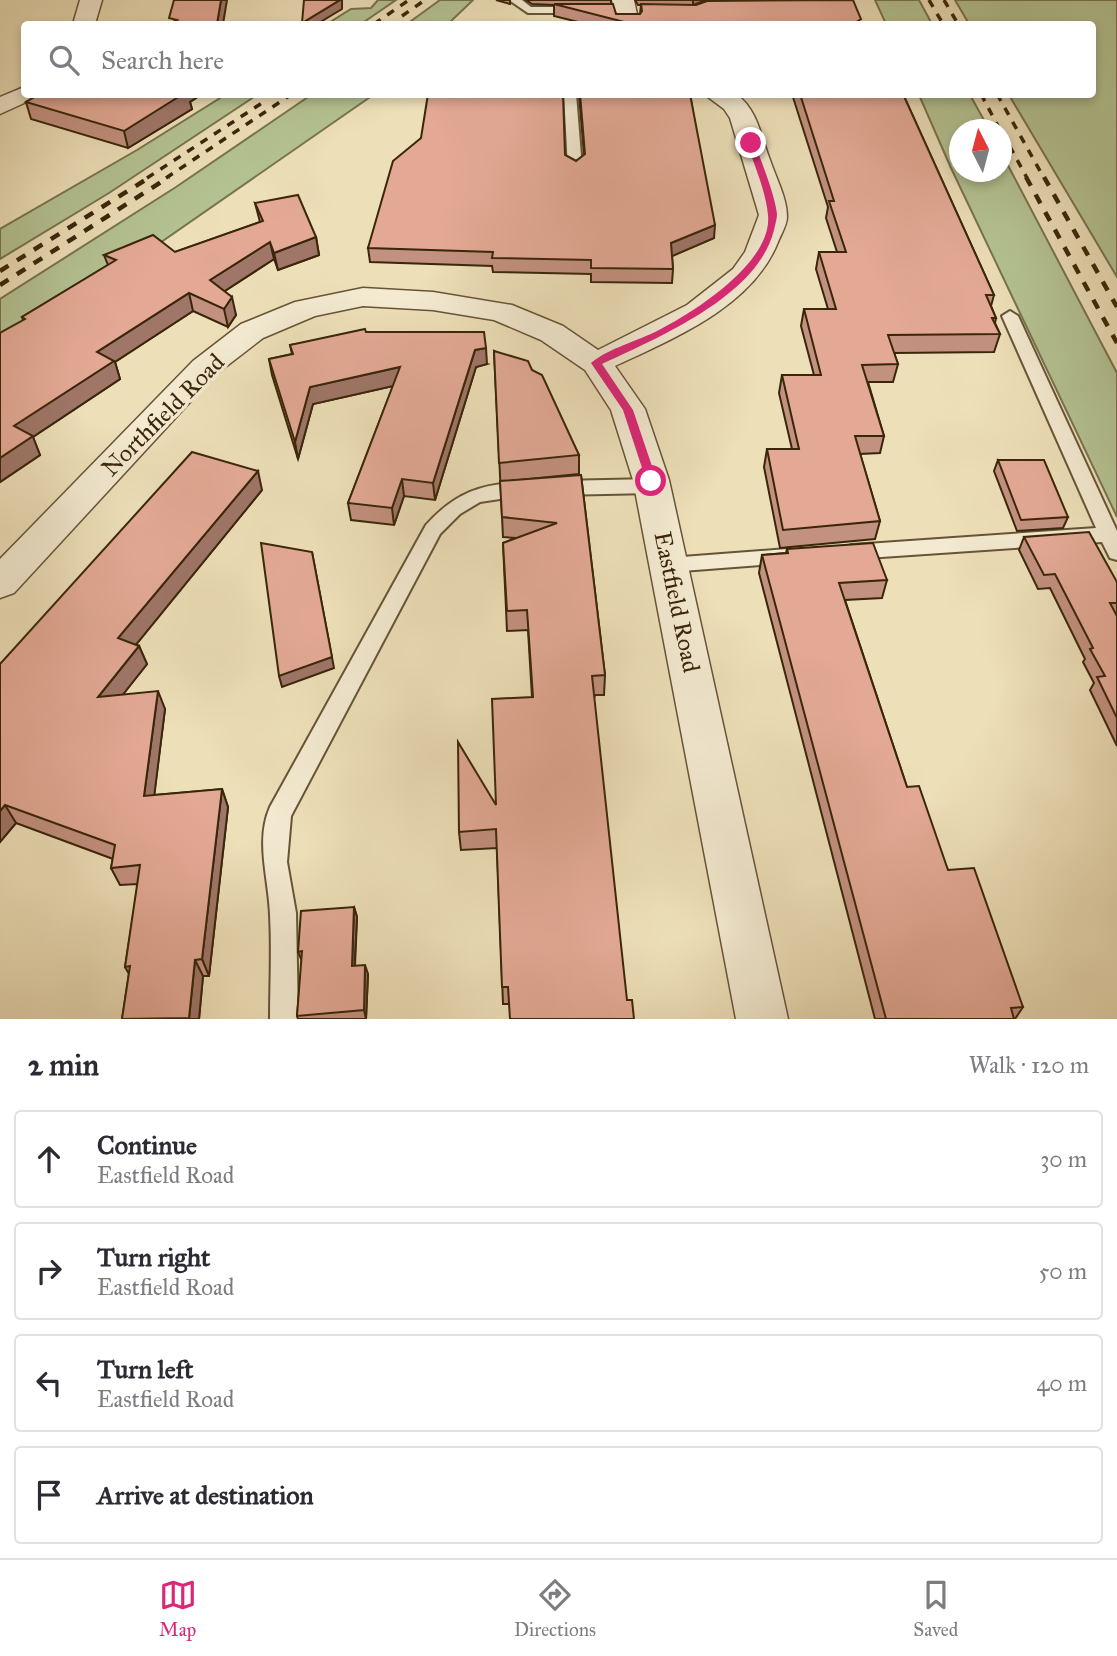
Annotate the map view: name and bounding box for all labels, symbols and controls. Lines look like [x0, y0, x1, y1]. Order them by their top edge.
search box [21, 21, 1096, 98]
icon: search [45, 41, 83, 79]
text: Search here [101, 44, 224, 76]
north arrow [949, 119, 1012, 182]
route end [735, 127, 766, 158]
street label: Northfield Road [95, 347, 231, 483]
route start [635, 465, 666, 496]
street label: Eastfield Road [647, 529, 707, 675]
text: 2 min [28, 1047, 99, 1083]
text: Walk · 120 m [969, 1051, 1089, 1079]
text: Continue [97, 1129, 197, 1161]
icon: ahead [30, 1140, 68, 1178]
text: 30 m [1040, 1145, 1087, 1173]
text: Eastfield Road [97, 1161, 234, 1189]
text: Turn right [97, 1241, 210, 1273]
icon: right [30, 1252, 68, 1290]
text: 50 m [1039, 1257, 1087, 1285]
text: Eastfield Road [97, 1273, 234, 1301]
text: Turn left [97, 1353, 193, 1385]
icon: left [30, 1364, 68, 1402]
text: 40 m [1037, 1369, 1087, 1397]
text: Eastfield Road [97, 1385, 234, 1413]
icon: arrive [30, 1476, 68, 1514]
text: Arrive at destination [97, 1479, 314, 1511]
tab: Map [159, 1576, 197, 1641]
tab: Directions [514, 1576, 596, 1641]
tab: Saved [913, 1576, 958, 1641]

